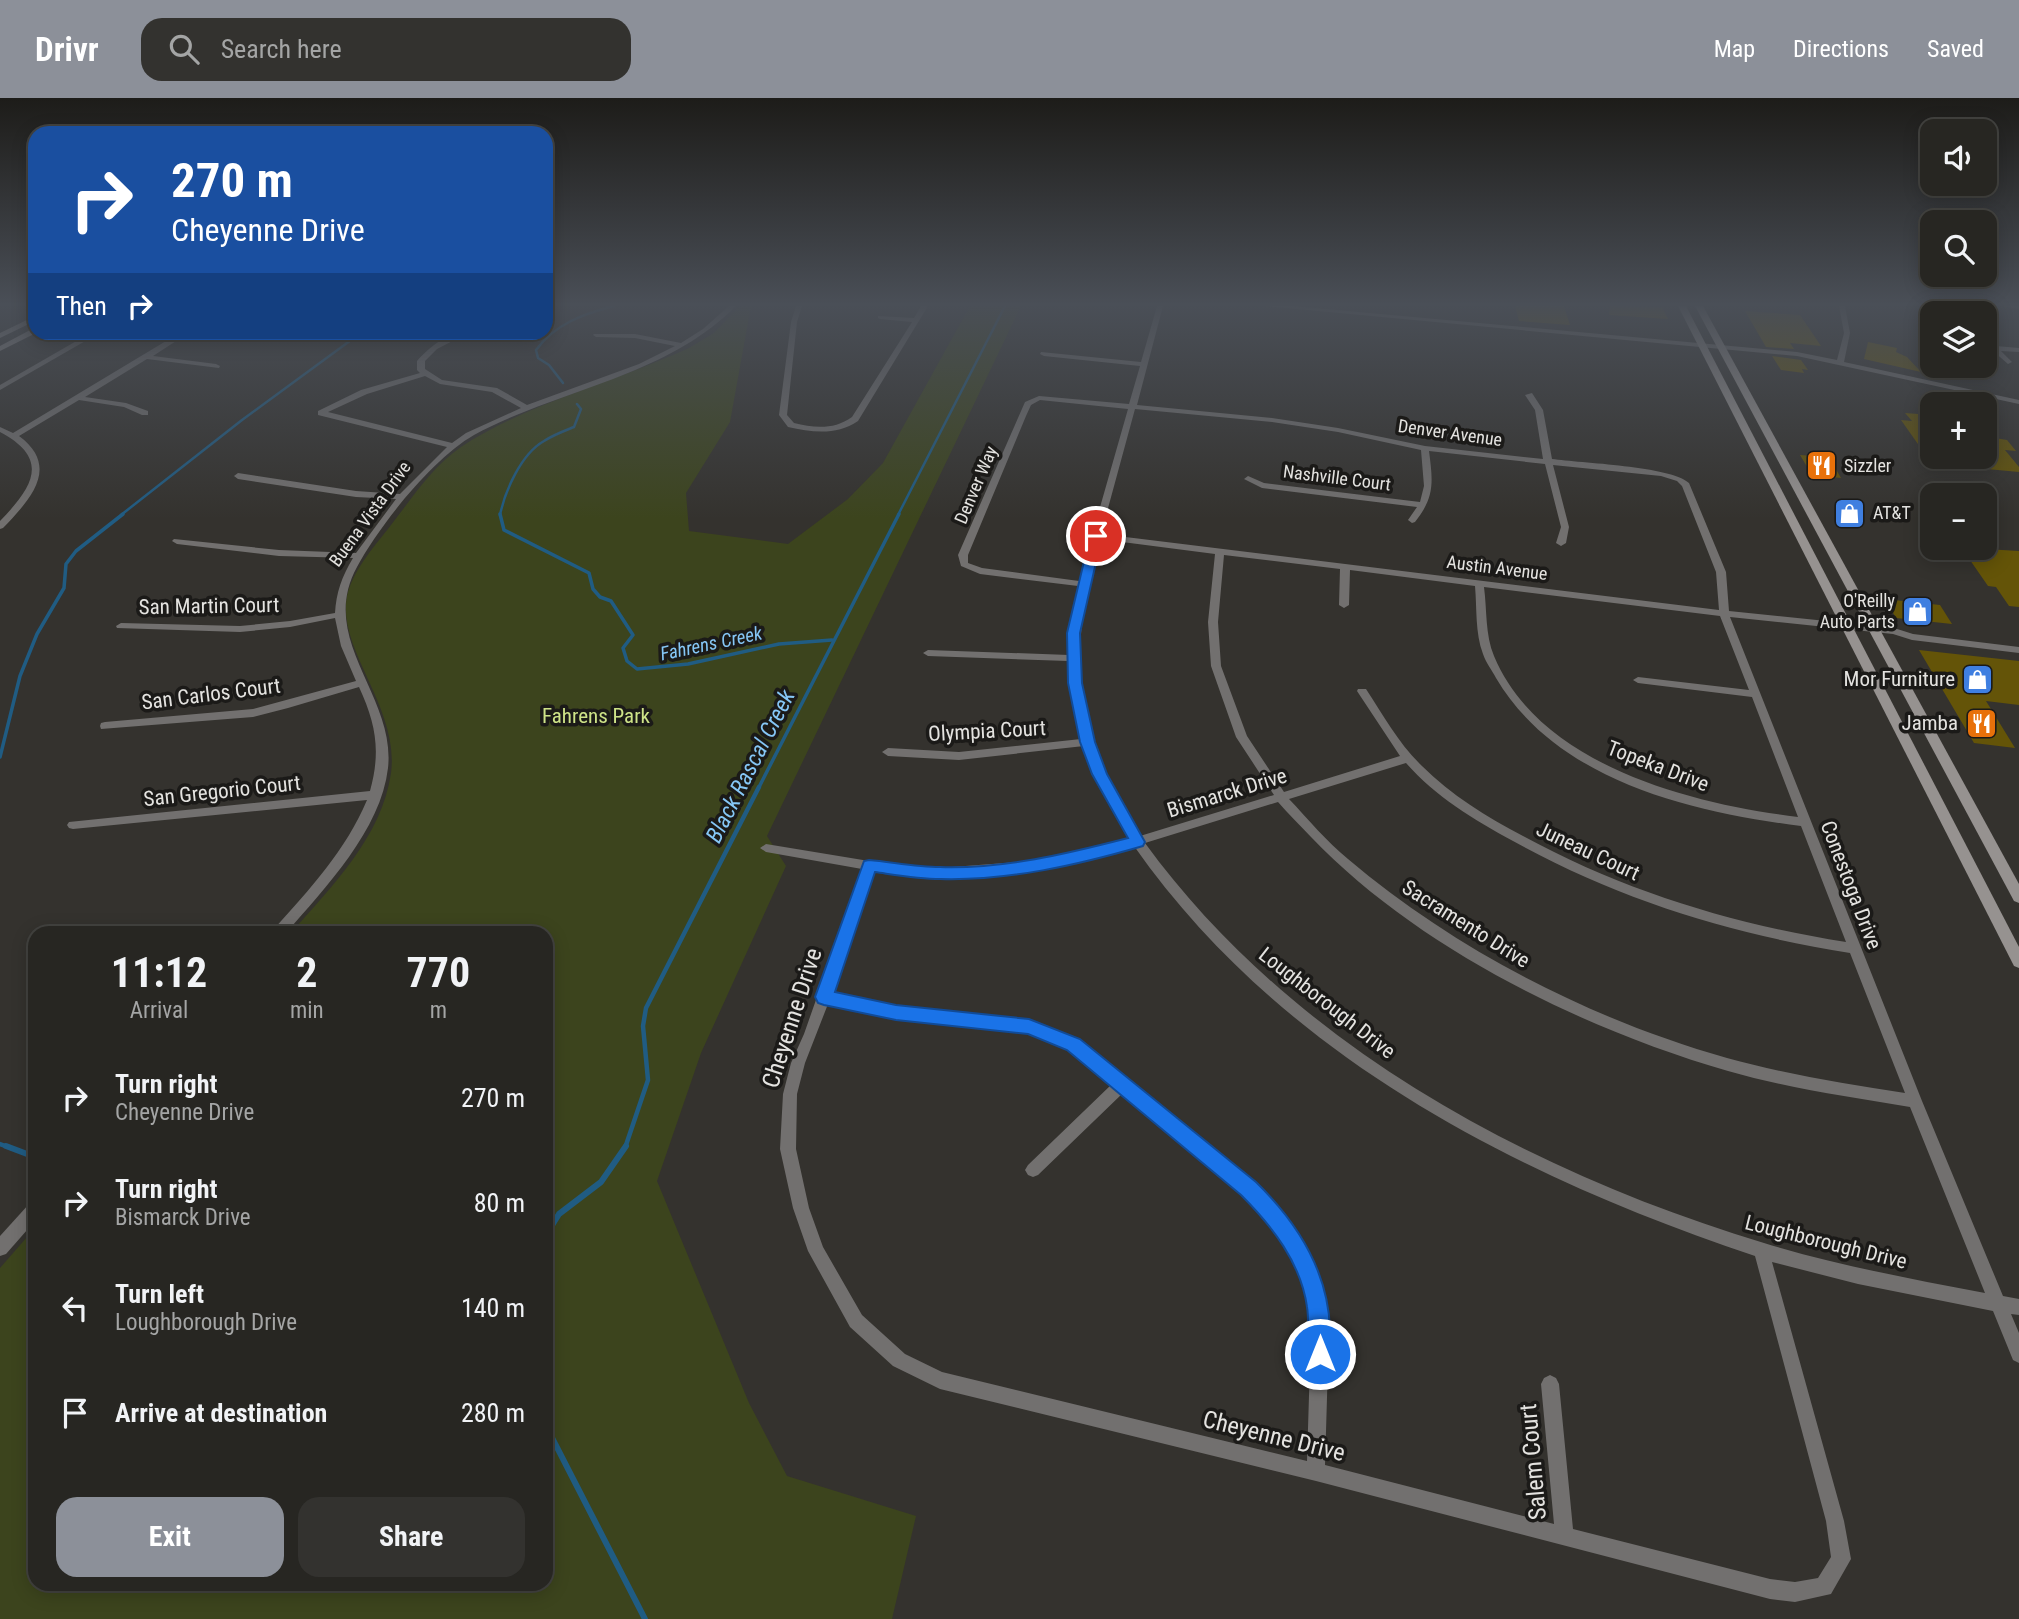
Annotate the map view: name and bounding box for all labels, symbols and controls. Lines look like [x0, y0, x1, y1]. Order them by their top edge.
search box [141, 18, 631, 81]
text: Drivr [35, 30, 99, 69]
icon: search [165, 30, 203, 68]
text: Search here [221, 34, 342, 64]
text: Map [1714, 35, 1755, 63]
text: Directions [1793, 35, 1889, 63]
text: Saved [1927, 35, 1984, 63]
map controls [1920, 119, 1997, 560]
button: sound [1920, 119, 1997, 196]
text: 270 m [171, 152, 293, 209]
icon: right [56, 154, 147, 245]
button: search [1920, 210, 1997, 287]
text: Cheyenne Drive [171, 211, 365, 249]
icon: right [121, 287, 159, 325]
text: Then [56, 291, 107, 321]
button: layers [1920, 301, 1997, 378]
button: + [1920, 392, 1997, 469]
street label: Denver Avenue [1397, 415, 1503, 450]
street label: Denver Way [950, 442, 1002, 527]
restaurant icon: Sizzler [1804, 449, 1838, 483]
place label: Sizzler [1844, 455, 1892, 476]
street label: Buena Vista Drive [324, 457, 415, 570]
street label: Nashville Court [1282, 460, 1392, 495]
button: − [1920, 483, 1997, 560]
shop icon: AT&T [1833, 496, 1867, 530]
place label: AT&T [1873, 502, 1911, 523]
pin [1066, 506, 1126, 566]
icon: arrive [1077, 517, 1115, 555]
street label: Austin Avenue [1445, 551, 1549, 584]
place label: O'Reilly Auto Parts [1820, 590, 1895, 632]
street label: San Martin Court [139, 593, 279, 619]
shop icon: O'Reilly Auto Parts [1901, 594, 1935, 628]
water label: Fahrens Creek [658, 621, 765, 665]
shop icon: Mor Furniture [1961, 662, 1995, 696]
place label: Mor Furniture [1844, 667, 1955, 691]
street label: San Carlos Court [140, 674, 282, 714]
water label: Black Rascal Creek [700, 684, 801, 847]
park label: Fahrens Park [542, 704, 651, 728]
restaurant icon: Jamba [1964, 706, 1998, 740]
place label: Jamba [1902, 711, 1958, 735]
street label: Olympia Court [928, 716, 1046, 746]
street label: Topeka Drive [1604, 736, 1712, 796]
street label: Bismarck Drive [1164, 763, 1290, 823]
street label: San Gregorio Court [142, 771, 302, 811]
street label: Juneau Court [1533, 817, 1643, 885]
street label: Conestoga Drive [1815, 817, 1887, 953]
street label: Sacramento Drive [1398, 875, 1534, 973]
street label: Loughborough Drive [1254, 942, 1400, 1064]
street label: Cheyenne Drive [756, 945, 828, 1091]
text: 11:12 [111, 948, 207, 997]
text: 2 [296, 948, 317, 997]
text: 770 [406, 948, 470, 997]
text: Arrival [130, 997, 188, 1024]
text: min [290, 997, 324, 1024]
text: m [430, 997, 447, 1024]
text: Turn right [115, 1069, 217, 1099]
icon: right [56, 1079, 94, 1117]
text: 270 m [461, 1083, 525, 1113]
text: Cheyenne Drive [115, 1099, 254, 1126]
text: Turn right [115, 1174, 217, 1204]
icon: right [56, 1184, 94, 1222]
text: 80 m [474, 1188, 525, 1218]
text: Bismarck Drive [115, 1204, 251, 1231]
street label: Loughborough Drive [1742, 1210, 1910, 1274]
text: Turn left [115, 1279, 204, 1309]
icon: left [56, 1289, 94, 1327]
text: 140 m [461, 1293, 525, 1323]
text: Loughborough Drive [115, 1309, 297, 1336]
position arrow [1283, 1317, 1357, 1391]
icon: arrive [56, 1394, 94, 1432]
text: Arrive at destination [115, 1398, 327, 1428]
text: 280 m [461, 1398, 525, 1428]
street label: Salem Court [1514, 1403, 1552, 1521]
street label: Cheyenne Drive [1200, 1405, 1348, 1467]
button: Exit [56, 1497, 284, 1577]
button: Share [298, 1497, 525, 1577]

